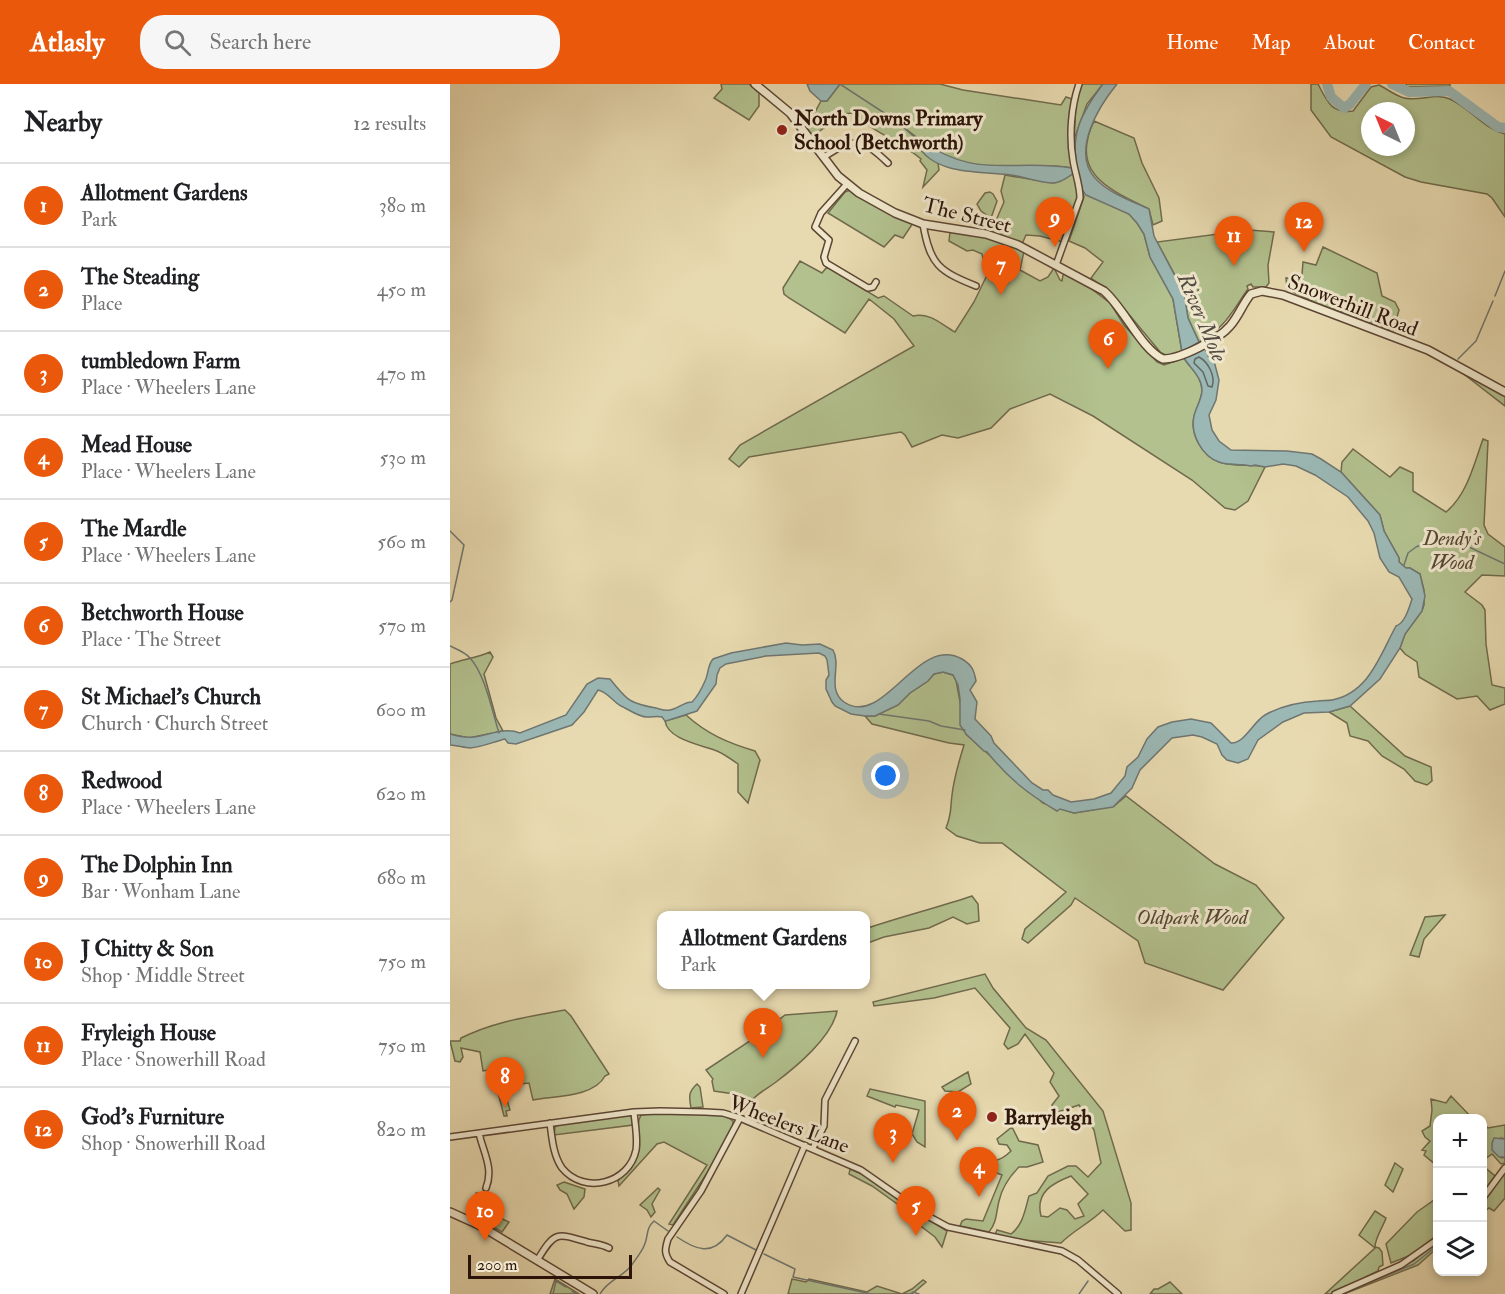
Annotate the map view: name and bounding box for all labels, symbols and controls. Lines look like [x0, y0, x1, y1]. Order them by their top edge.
search box [140, 15, 560, 69]
text: Atlasly [30, 25, 104, 60]
icon: search [161, 26, 194, 59]
text: Search here [209, 28, 311, 56]
text: Home [1166, 29, 1218, 56]
text: Map [1251, 29, 1291, 56]
text: About [1324, 29, 1375, 56]
text: Contact [1408, 29, 1475, 56]
north arrow [1361, 102, 1415, 156]
place label: North Downs Primary School (Betchworth) [793, 105, 983, 156]
text: Nearby [24, 107, 102, 139]
text: 12 results [353, 111, 426, 136]
marker: North Downs Primary School (Betchworth) [775, 123, 789, 137]
text: Allotment Gardens [81, 179, 248, 207]
street label: The Street [920, 191, 1014, 240]
text: 1 [40, 193, 47, 218]
text: 380 m [379, 193, 426, 218]
pin: 9 [1036, 198, 1074, 247]
pin: 12 [1284, 202, 1324, 252]
text: Park [81, 207, 117, 232]
pin: 11 [1214, 216, 1254, 266]
pin: 7 [982, 246, 1020, 295]
text: The Steading [81, 263, 199, 291]
water label: River Mole [1170, 268, 1234, 367]
street label: Snowerhill Road [1284, 268, 1422, 343]
text: 2 [38, 277, 49, 302]
text: 450 m [377, 277, 426, 302]
text: Place [81, 291, 122, 316]
pin: 6 [1088, 320, 1128, 369]
text: tumbledown Farm [81, 347, 240, 375]
text: 3 [40, 361, 47, 386]
text: 470 m [377, 361, 426, 386]
text: Place · Wheelers Lane [81, 375, 256, 400]
text: Mead House [81, 431, 192, 459]
text: 4 [38, 445, 49, 470]
text: 530 m [380, 445, 426, 470]
text: Place · Wheelers Lane [81, 459, 256, 484]
text: The Mardle [81, 515, 187, 543]
park label: Dendy's Wood [1422, 525, 1482, 576]
text: 5 [39, 529, 48, 554]
text: 560 m [377, 529, 426, 554]
text: Place · Wheelers Lane [81, 543, 256, 568]
text: Betchworth House [81, 599, 244, 627]
text: 6 [38, 613, 49, 638]
text: 570 m [378, 613, 426, 638]
text: Place · The Street [81, 627, 221, 652]
text: St Michael's Church [81, 683, 261, 711]
text: 7 [39, 697, 48, 722]
text: 600 m [376, 697, 426, 722]
text: Church · Church Street [81, 711, 268, 736]
your location [871, 761, 900, 790]
text: Redwood [81, 767, 162, 795]
text: 8 [39, 781, 48, 806]
text: 620 m [376, 781, 426, 806]
text: Place · Wheelers Lane [81, 795, 256, 820]
text: The Dolphin Inn [81, 851, 233, 879]
text: 9 [38, 865, 49, 890]
text: 680 m [377, 865, 426, 890]
text: Bar · Wonham Lane [81, 879, 240, 904]
park label: Oldpark Wood [1136, 904, 1249, 931]
popup [657, 911, 870, 989]
text: Allotment Gardens [680, 924, 847, 952]
text: J Chitty & Son [81, 935, 214, 963]
text: 10 [35, 949, 52, 974]
text: 750 m [378, 949, 426, 974]
text: Park [680, 952, 717, 977]
text: Shop · Middle Street [81, 963, 245, 988]
pin: 1 [744, 1008, 782, 1058]
text: Fryleigh House [81, 1019, 216, 1047]
text: 11 [36, 1033, 51, 1058]
text: 750 m [378, 1033, 426, 1058]
text: Place · Snowerhill Road [81, 1047, 266, 1072]
pin: 8 [486, 1058, 524, 1107]
street label: Wheelers Lane [724, 1089, 853, 1160]
pin: 2 [938, 1092, 976, 1141]
text: God's Furniture [81, 1103, 224, 1131]
place label: Barryleigh [1004, 1104, 1092, 1131]
marker: Barryleigh [985, 1110, 999, 1124]
pin: 3 [874, 1114, 912, 1163]
map controls [1433, 1114, 1487, 1276]
button: + [1433, 1114, 1487, 1168]
text: 12 [35, 1117, 52, 1142]
text: 820 m [376, 1117, 426, 1142]
text: Shop · Snowerhill Road [81, 1131, 266, 1156]
pin: 4 [960, 1148, 998, 1197]
button: − [1433, 1168, 1487, 1222]
pin: 5 [896, 1186, 936, 1236]
pin: 10 [465, 1192, 504, 1241]
button: layers [1433, 1222, 1487, 1276]
scale bar [468, 1252, 632, 1280]
text: 200 m [477, 1255, 517, 1275]

